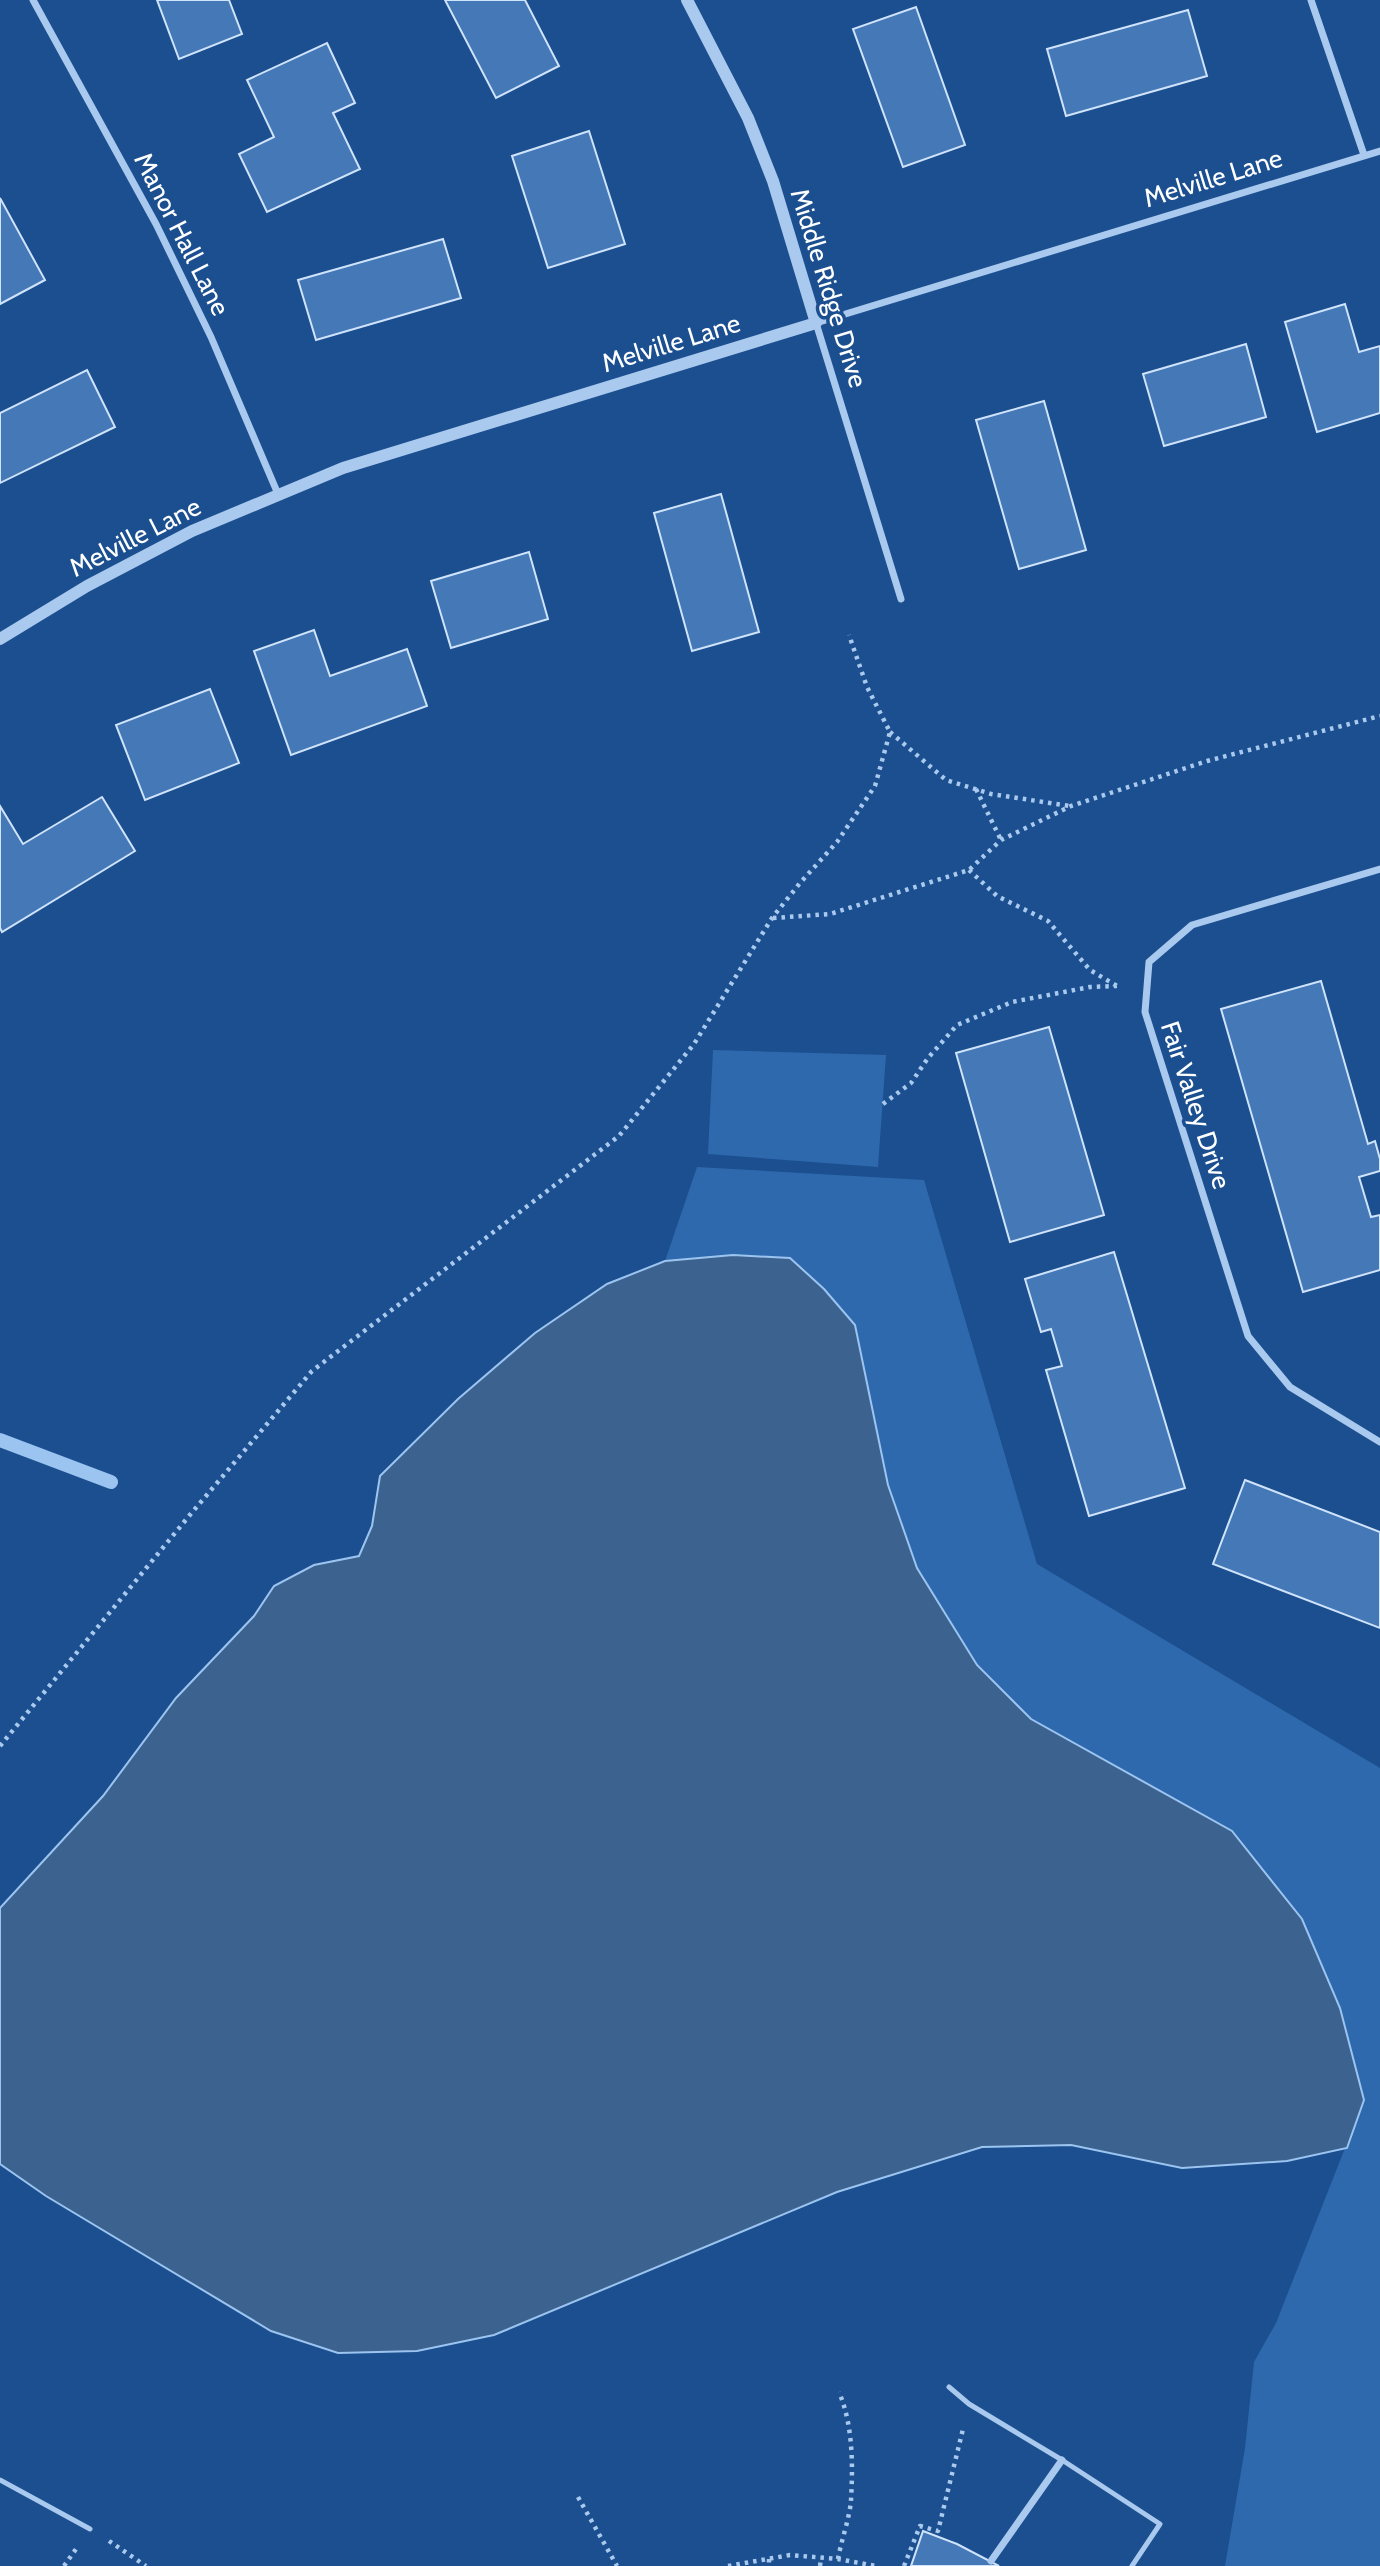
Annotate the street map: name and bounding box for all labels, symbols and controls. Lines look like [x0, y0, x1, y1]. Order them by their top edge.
street label: Melville Lane [1140, 142, 1286, 214]
street label: Manor Hall Lane [127, 147, 237, 321]
street label: Middle Ridge Drive [784, 185, 874, 391]
street label: Melville Lane [598, 307, 744, 379]
street label: Melville Lane [64, 490, 206, 584]
street label: Fair Valley Drive [1154, 1017, 1238, 1193]

